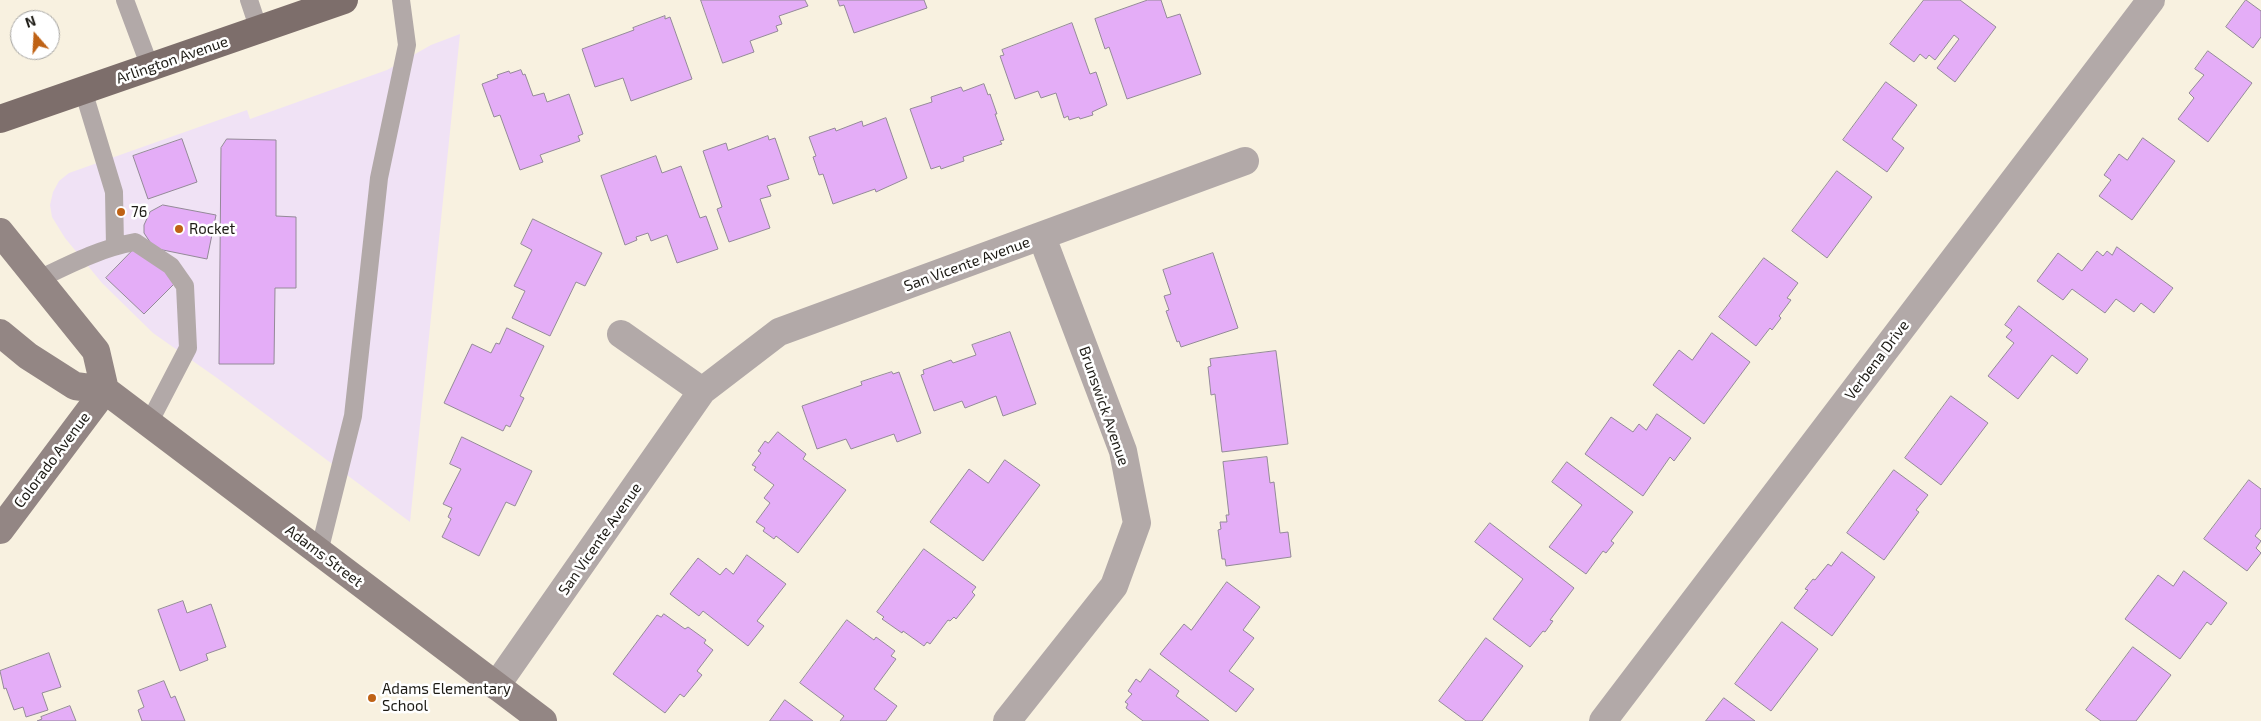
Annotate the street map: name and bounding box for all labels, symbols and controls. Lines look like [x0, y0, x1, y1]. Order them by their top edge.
north arrow [10, 10, 60, 60]
text: N [23, 12, 38, 31]
street label: Arlington Avenue [114, 32, 230, 88]
place label: 76 [131, 203, 147, 221]
marker: 76 [115, 206, 127, 218]
place label: Rocket [189, 220, 235, 238]
marker: Rocket [173, 223, 185, 235]
street label: San Vicente Avenue [901, 233, 1033, 295]
street label: Verbena Drive [1841, 317, 1913, 403]
street label: Brunswick Avenue [1075, 344, 1133, 468]
street label: Colorado Avenue [10, 409, 94, 511]
street label: San Vicente Avenue [555, 479, 645, 599]
street label: Adams Street [282, 521, 366, 591]
place label: Adams Elementary School [382, 680, 511, 715]
marker: Adams Elementary School [366, 692, 378, 704]

